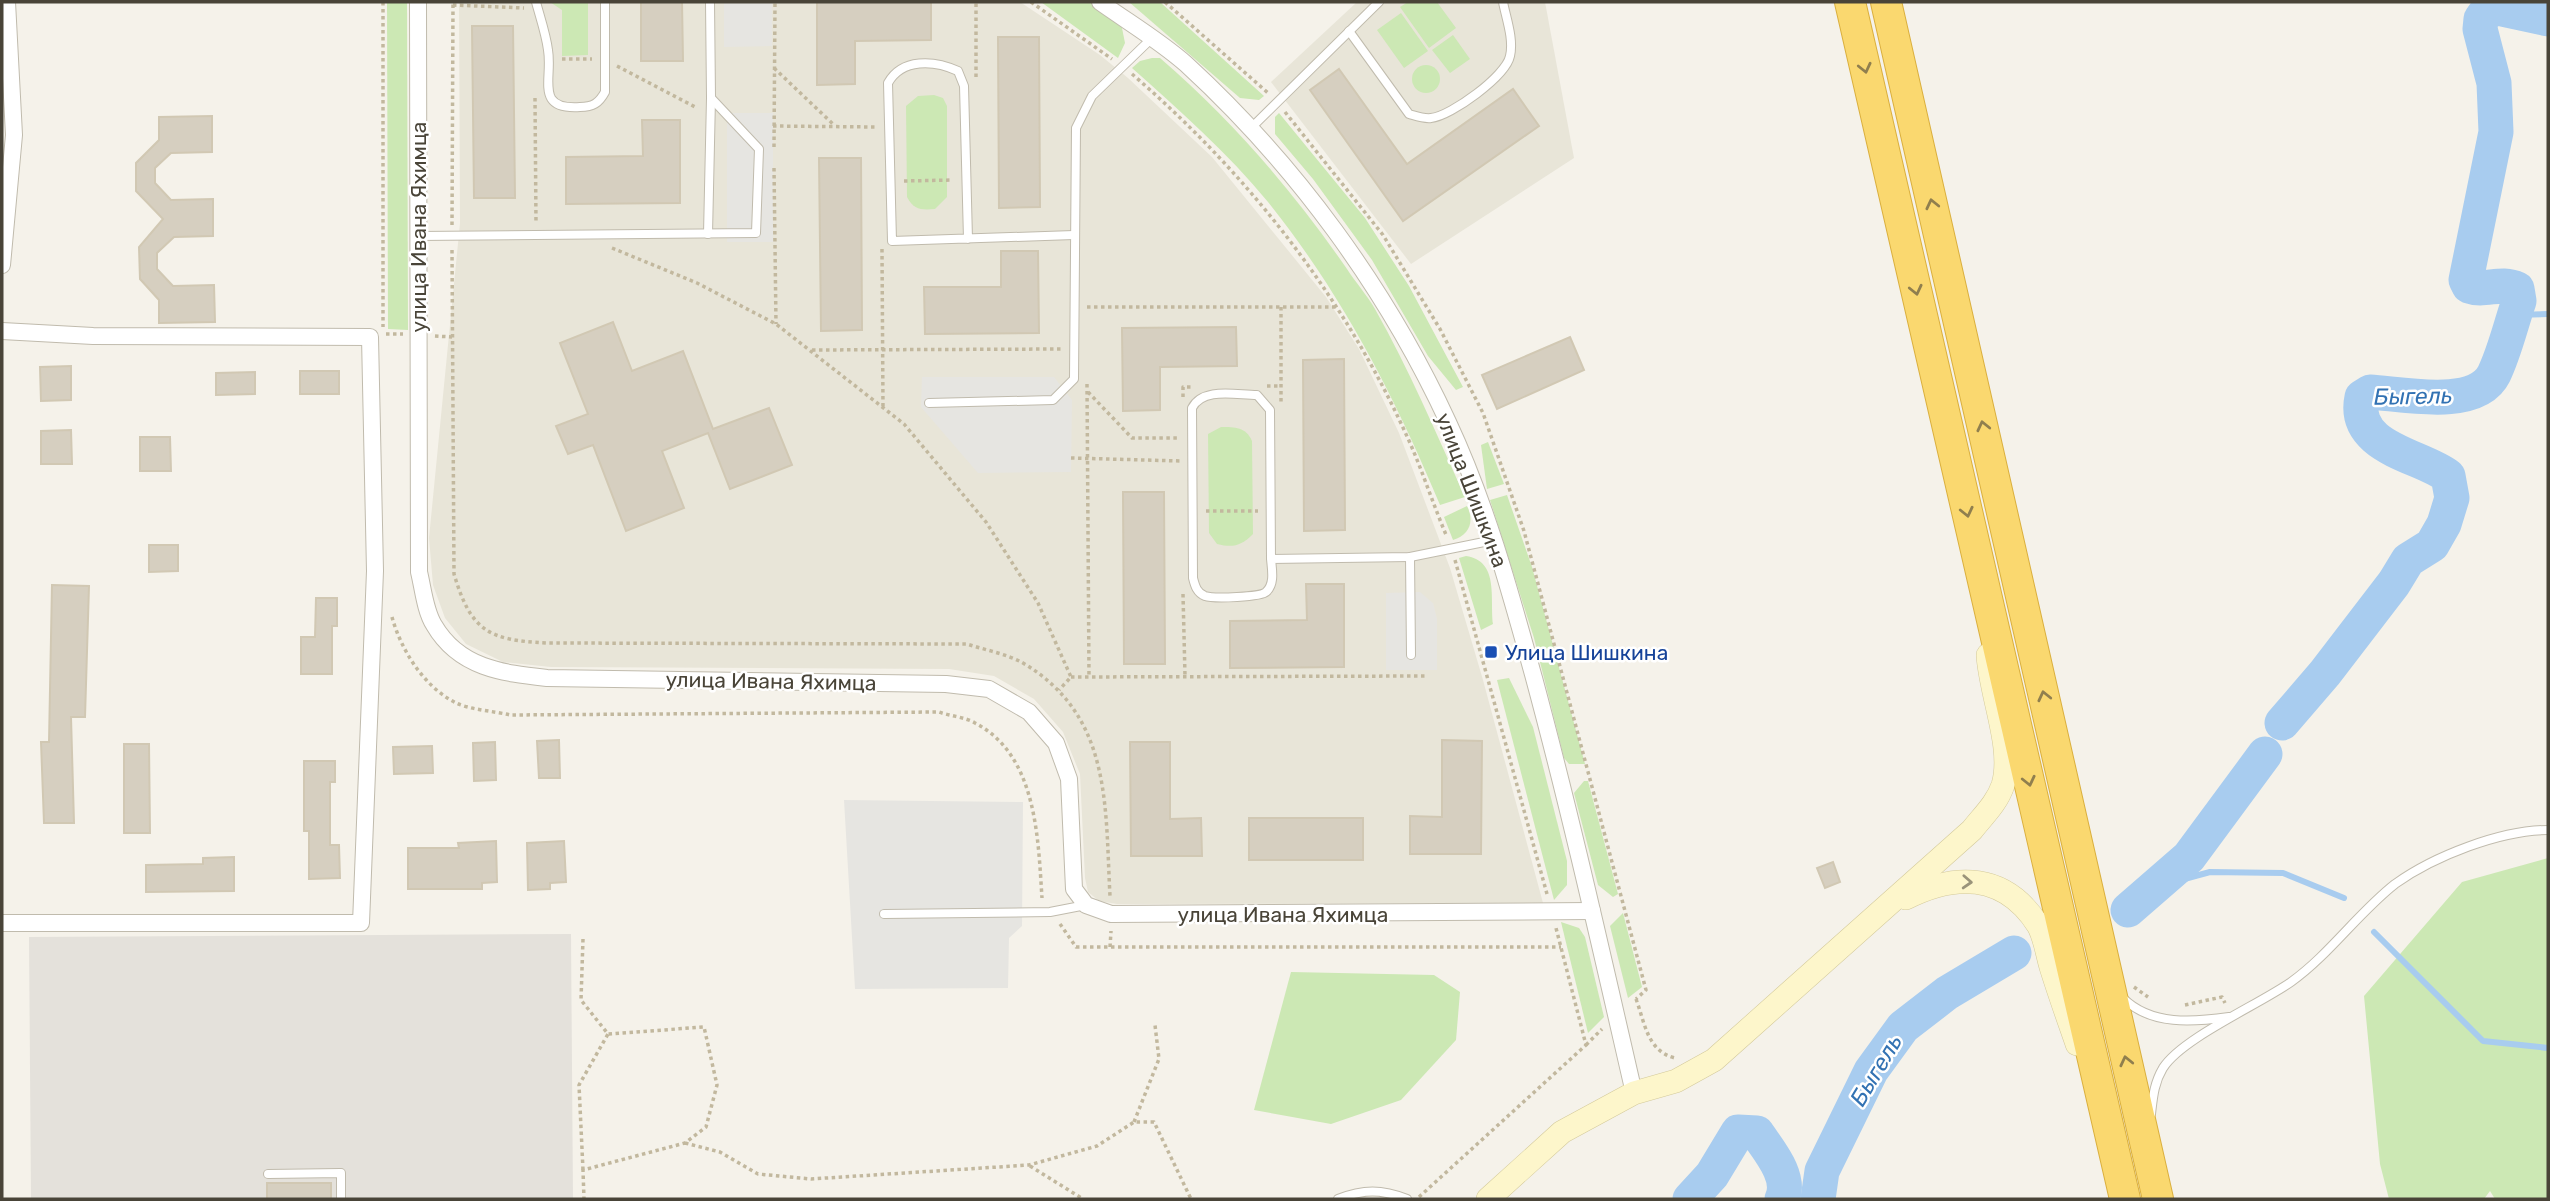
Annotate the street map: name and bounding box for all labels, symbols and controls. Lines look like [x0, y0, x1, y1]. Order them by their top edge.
one-way arrow [1857, 62, 1872, 74]
street label: улица Ивана Яхимца [406, 122, 431, 332]
one-way arrow [1926, 198, 1941, 210]
one-way arrow [1908, 284, 1922, 296]
water label: Быгель [2374, 381, 2452, 411]
street label: улица Шишкина [1431, 409, 1513, 571]
one-way arrow [1976, 420, 1991, 432]
one-way arrow [1958, 506, 1973, 518]
place label: Улица Шишкина [1505, 640, 1668, 665]
marker: Улица Шишкина [1483, 644, 1499, 660]
street label: улица Ивана Яхимца [665, 667, 877, 695]
one-way arrow [2037, 690, 2052, 702]
one-way arrow [2020, 775, 2035, 787]
one-way arrow [1962, 874, 1973, 889]
street label: улица Ивана Яхимца [1178, 902, 1388, 927]
water label: Быгель [1844, 1029, 1908, 1111]
one-way arrow [2120, 1055, 2135, 1067]

